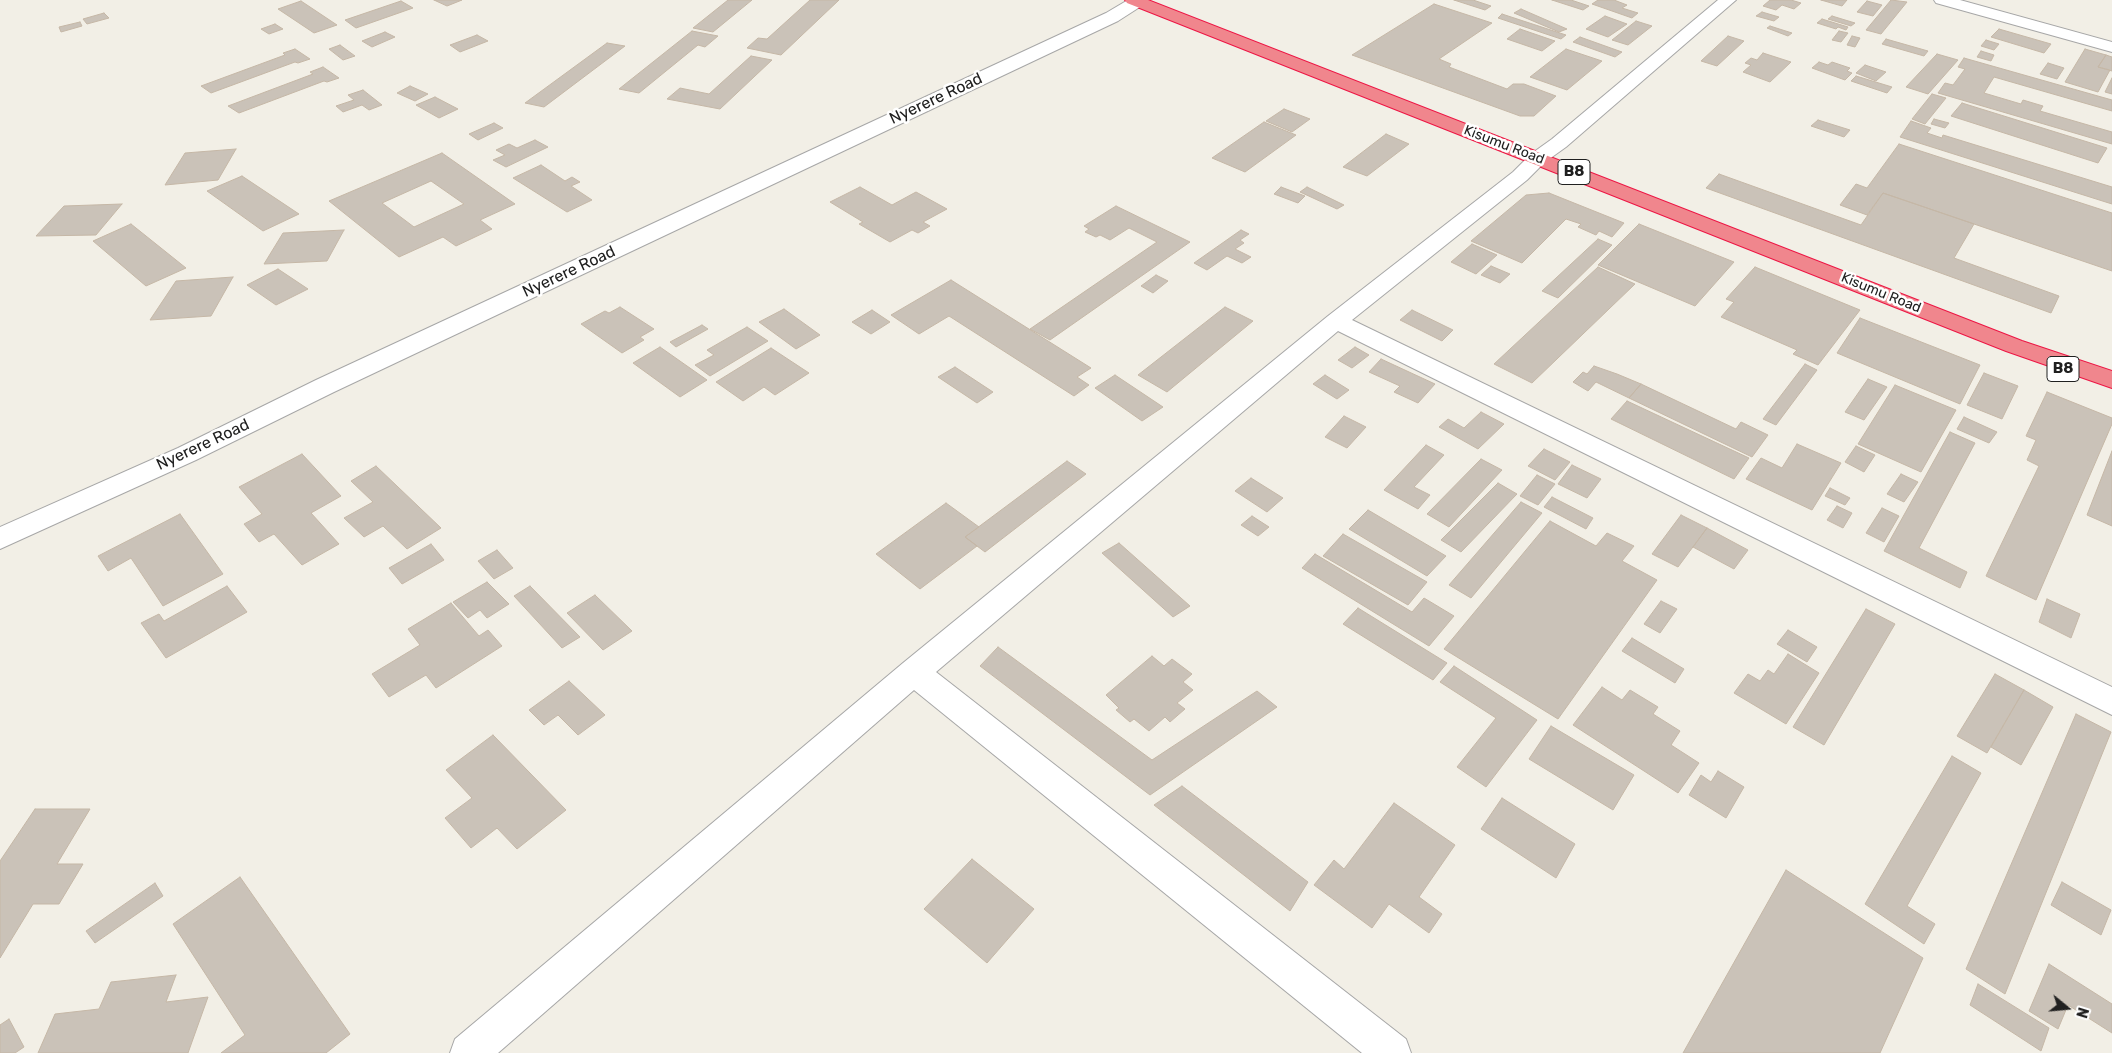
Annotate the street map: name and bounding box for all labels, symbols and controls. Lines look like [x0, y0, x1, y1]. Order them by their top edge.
street label: Nyerere Road [887, 69, 985, 129]
street label: Kisumu Road [1461, 122, 1547, 168]
road number: B8 [1558, 160, 1590, 184]
street label: Nyerere Road [520, 242, 618, 302]
street label: Kisumu Road [1839, 269, 1923, 317]
road number: B8 [2047, 356, 2079, 382]
street label: Nyerere Road [154, 415, 252, 475]
north arrow [2042, 983, 2092, 1033]
text: N [2072, 1005, 2091, 1020]

